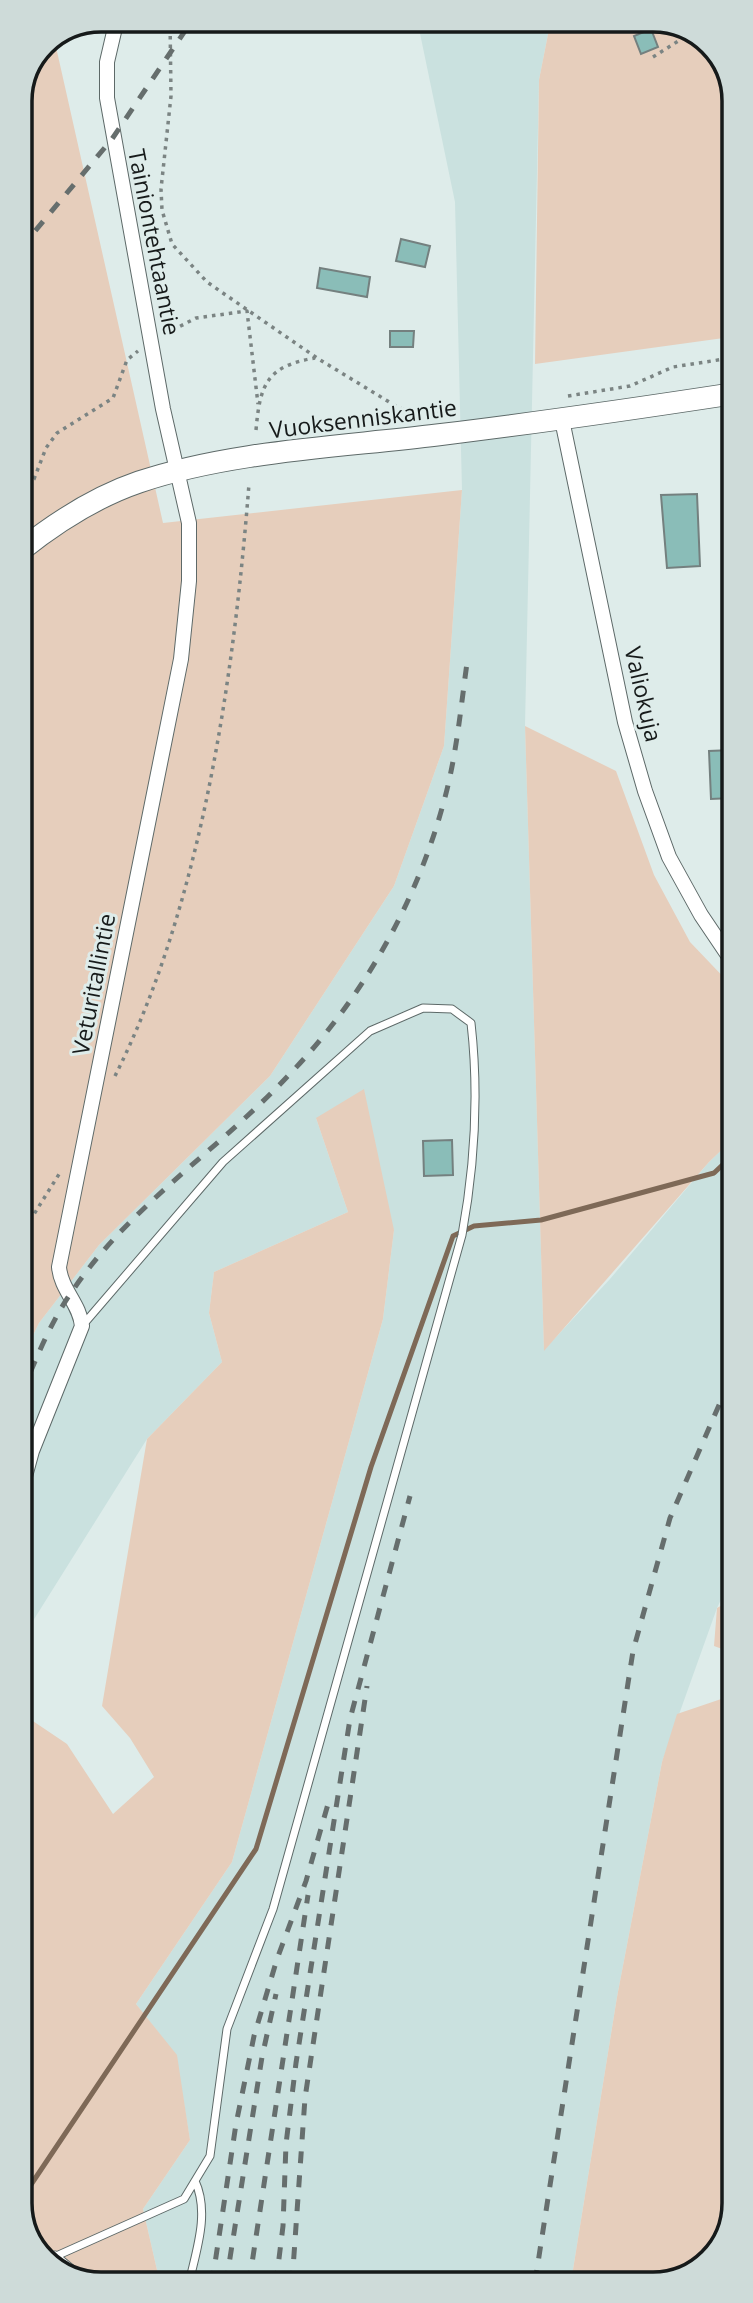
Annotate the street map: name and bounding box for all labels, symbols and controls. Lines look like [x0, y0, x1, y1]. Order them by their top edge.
street label: Tainiontehtaantie [121, 146, 189, 338]
street label: Vuoksenniskantie [268, 391, 458, 445]
street label: Valiokuja [618, 643, 670, 745]
street label: Veturitallintie [64, 910, 122, 1058]

